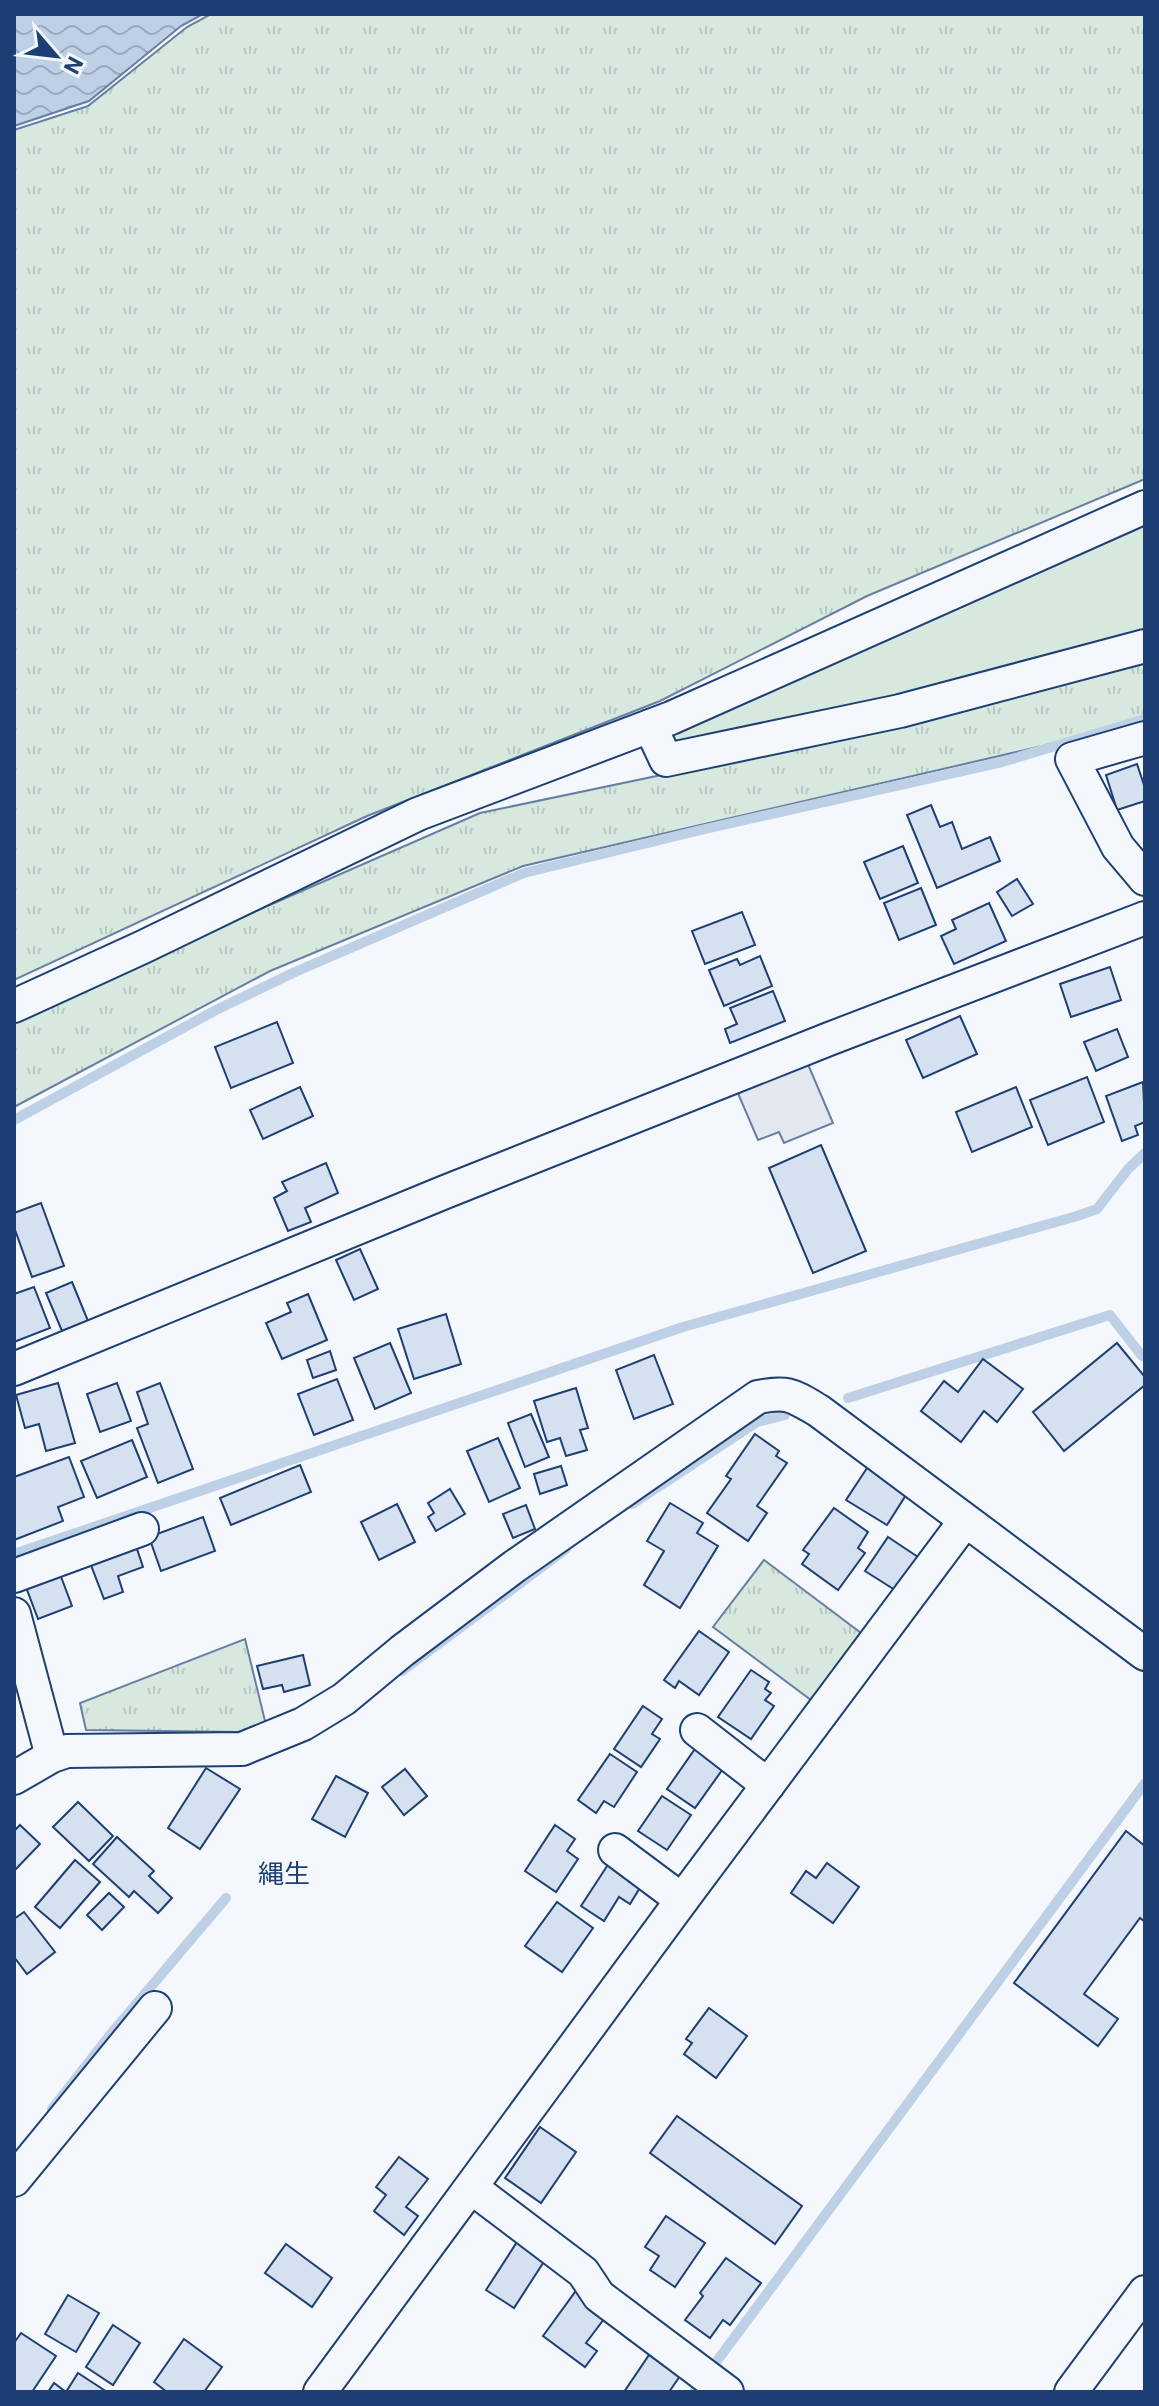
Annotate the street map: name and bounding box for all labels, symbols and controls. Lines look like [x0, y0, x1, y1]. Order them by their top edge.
north arrow [16, 16, 96, 96]
text: N [59, 52, 88, 78]
district label: 縄生 [258, 1859, 310, 1889]

